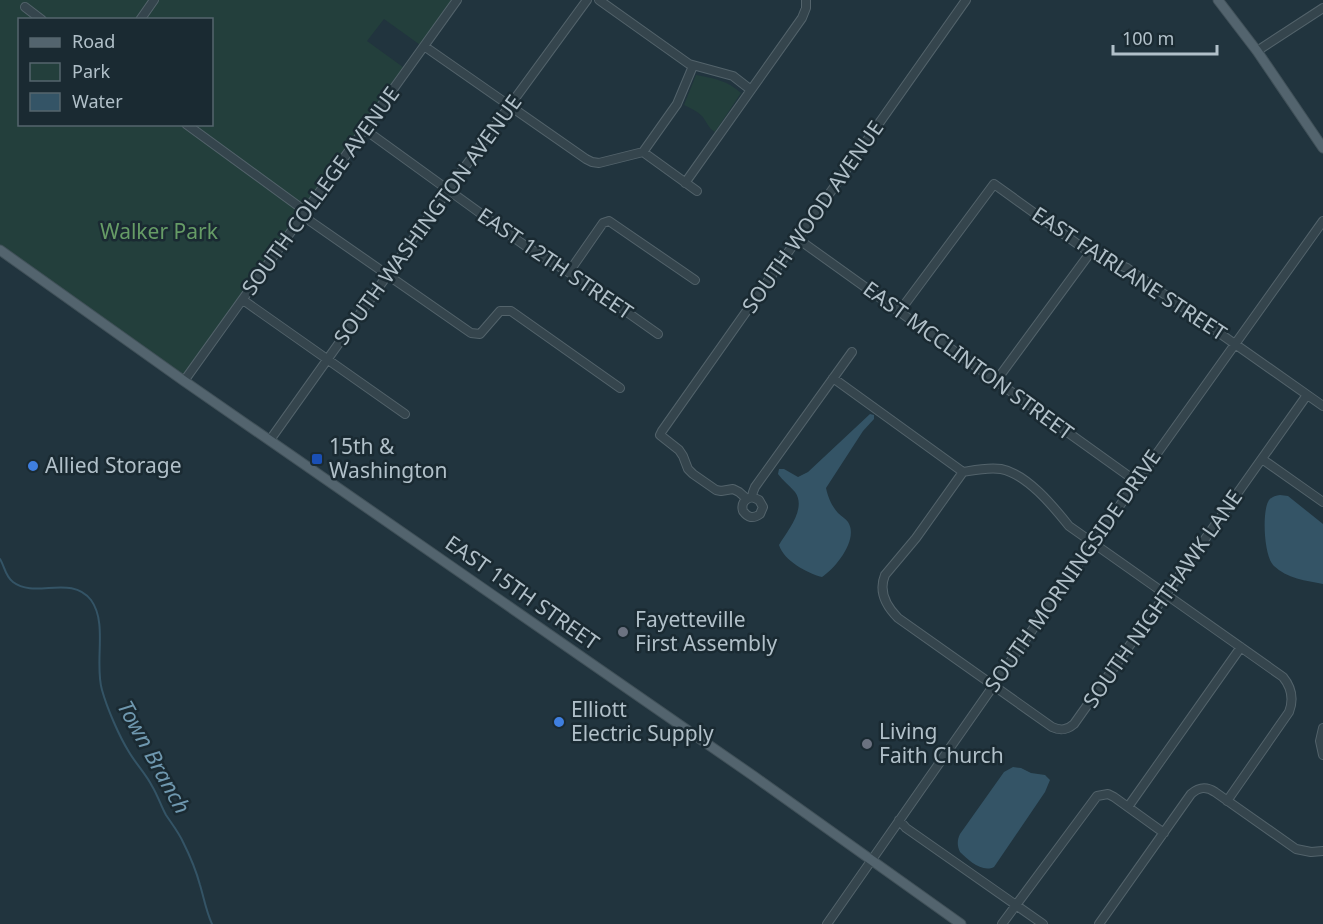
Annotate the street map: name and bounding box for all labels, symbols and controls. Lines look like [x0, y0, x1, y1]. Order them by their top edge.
legend [18, 18, 213, 126]
scale bar [1113, 18, 1216, 56]
text: 100 m [1122, 26, 1174, 50]
text: Road [72, 29, 115, 53]
text: Park [72, 59, 110, 83]
street label: SOUTH COLLEGE AVENUE [235, 81, 405, 300]
text: Water [72, 89, 123, 113]
street label: SOUTH WASHINGTON AVENUE [327, 89, 527, 350]
street label: SOUTH WOOD AVENUE [735, 115, 889, 318]
street label: EAST FAIRLANE STREET [1027, 200, 1232, 347]
street label: EAST 12TH STREET [472, 201, 639, 326]
park label: Walker Park [100, 217, 219, 245]
street label: EAST MCCLINTON STREET [858, 274, 1080, 446]
place label: 15th & Washington [329, 432, 448, 484]
street label: SOUTH MORNINGSIDE DRIVE [978, 444, 1167, 697]
place label: Allied Storage [45, 451, 182, 479]
marker: 15th & Washington [310, 452, 324, 466]
marker: Allied Storage [26, 459, 40, 473]
street label: SOUTH NIGHTHAWK LANE [1076, 484, 1248, 713]
street label: EAST 15TH STREET [440, 529, 605, 656]
place label: Fayetteville First Assembly [635, 605, 777, 657]
marker: Fayetteville First Assembly [616, 625, 630, 639]
water label: Town Branch [111, 694, 198, 819]
place label: Elliott Electric Supply [571, 695, 714, 747]
marker: Elliott Electric Supply [552, 715, 566, 729]
place label: Living Faith Church [879, 717, 1004, 769]
marker: Living Faith Church [860, 737, 874, 751]

